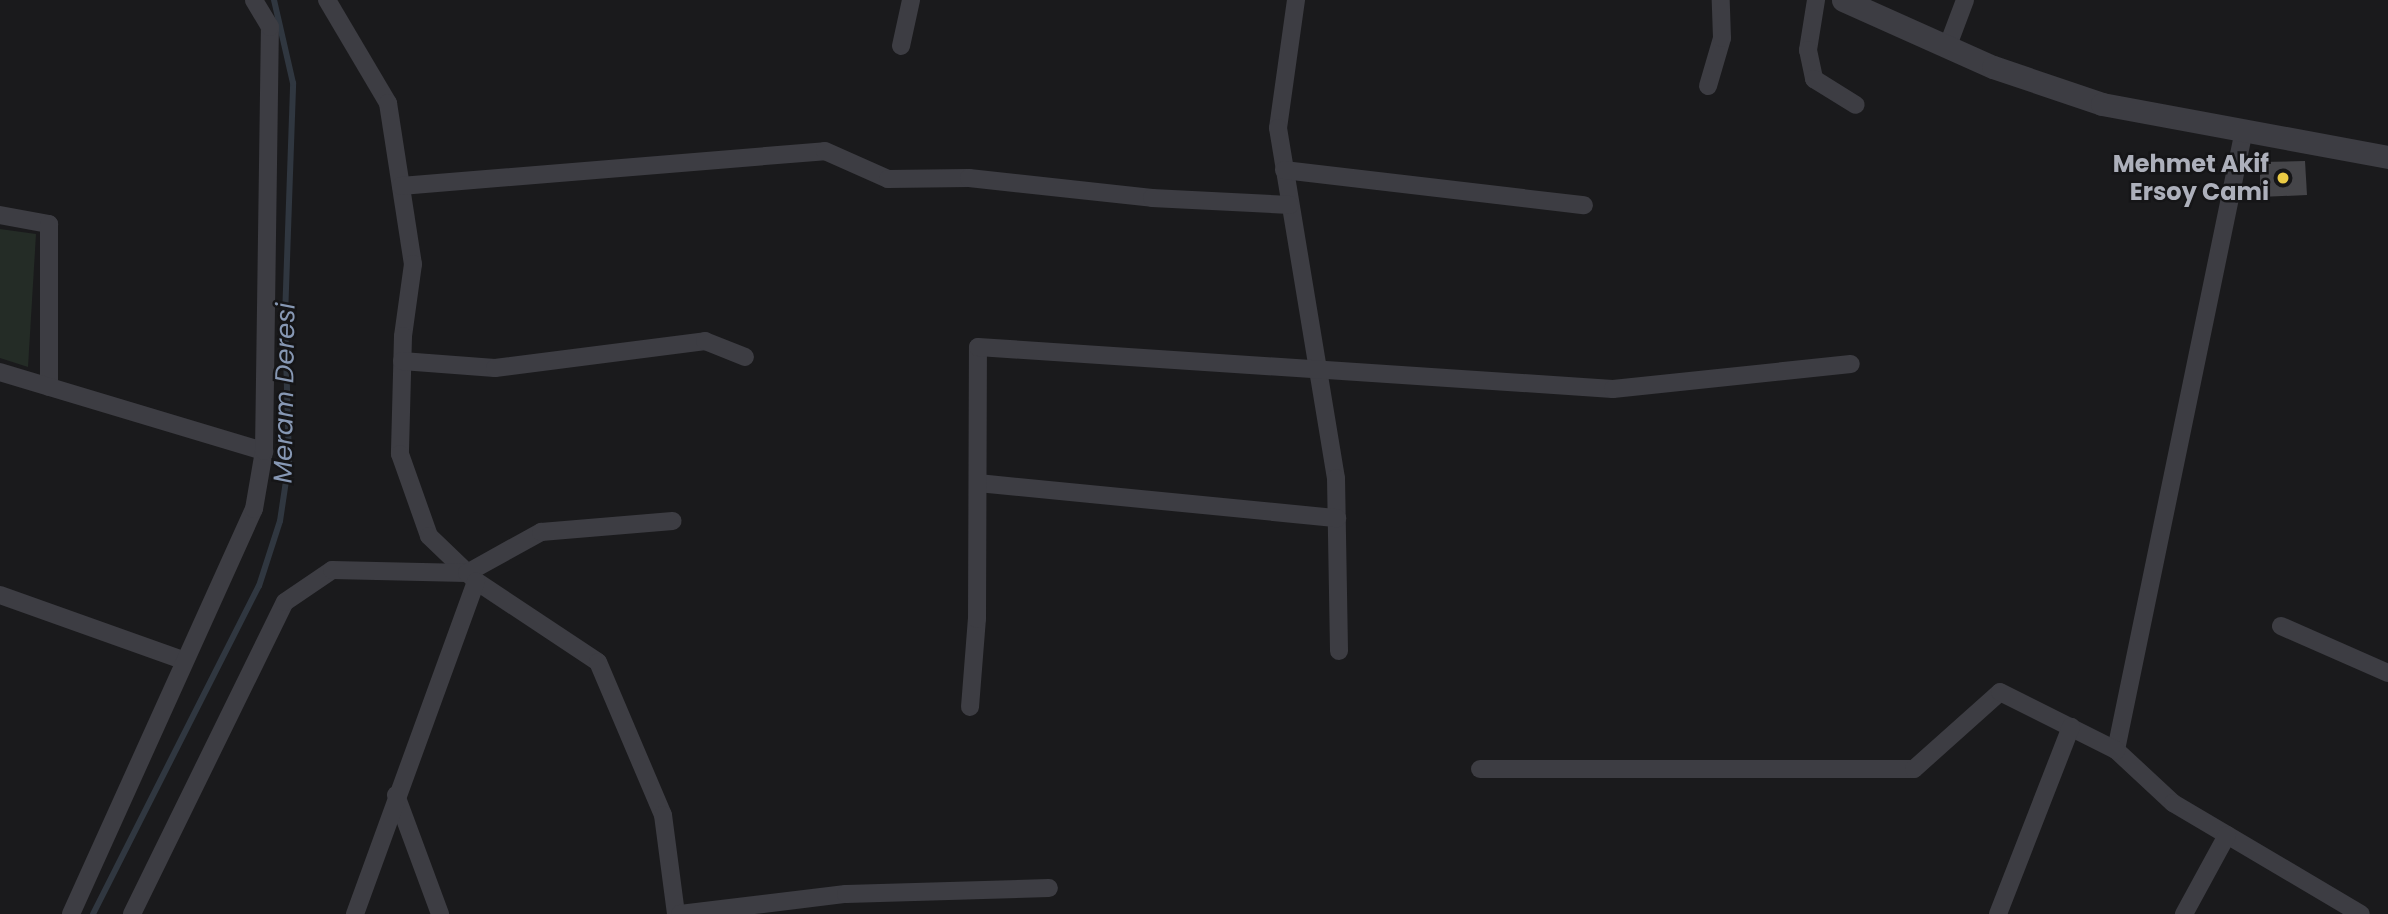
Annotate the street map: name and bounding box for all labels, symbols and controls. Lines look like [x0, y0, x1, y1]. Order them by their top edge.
place label: Mehmet Akif Ersoy Cami [2113, 150, 2269, 206]
marker: Mehmet Akif Ersoy Cami [2275, 170, 2291, 186]
water label: Meram Deresi [268, 302, 302, 484]

